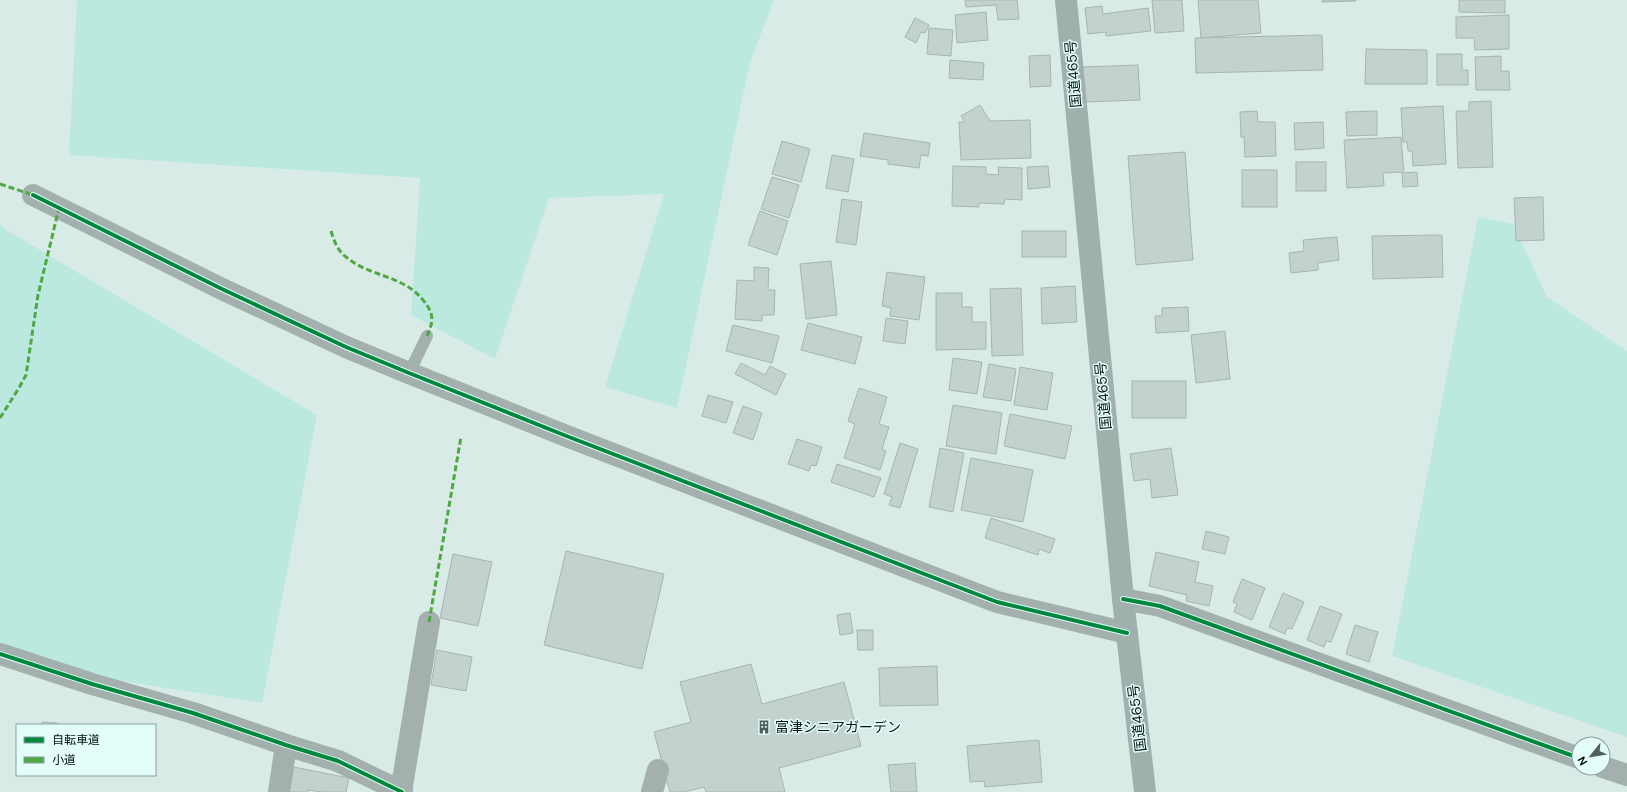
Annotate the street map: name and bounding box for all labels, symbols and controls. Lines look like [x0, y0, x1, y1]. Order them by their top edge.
street label: 国道465号 [1061, 40, 1085, 108]
street label: 国道465号 [1091, 362, 1115, 430]
street label: 国道465号 [1124, 683, 1150, 753]
place label: 富津シニアガーデン [775, 718, 901, 736]
building icon: 富津シニアガーデン [756, 719, 772, 735]
legend [16, 724, 156, 776]
text: 自転車道 [52, 732, 100, 748]
north arrow [1571, 736, 1611, 776]
text: 小道 [52, 752, 76, 768]
text: N [1574, 754, 1590, 768]

